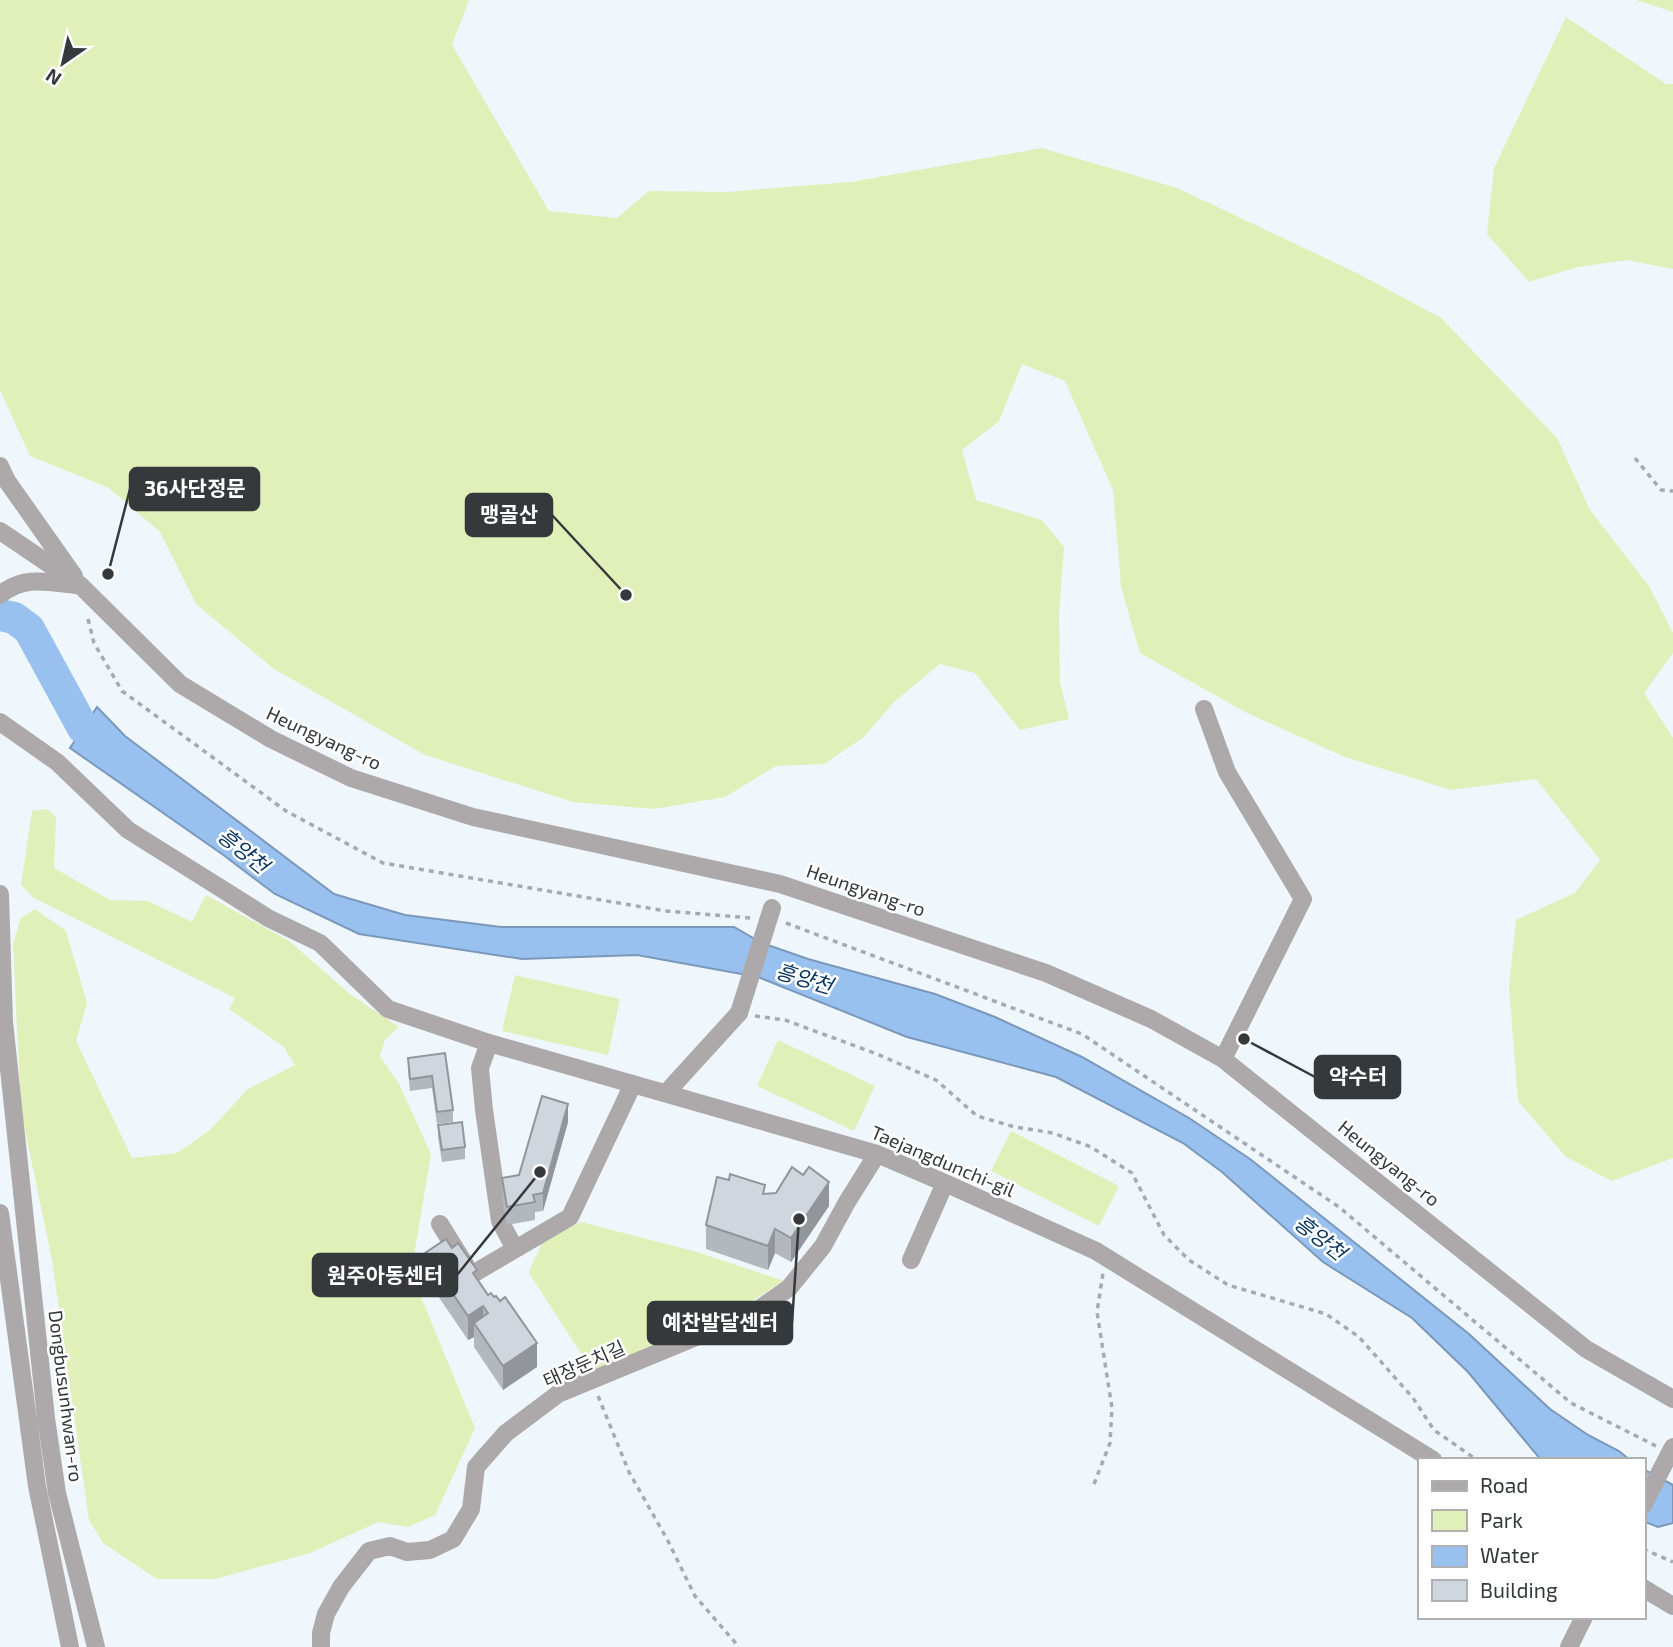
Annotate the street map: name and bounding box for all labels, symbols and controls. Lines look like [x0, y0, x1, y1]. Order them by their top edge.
north arrow [28, 28, 98, 98]
text: N [41, 64, 65, 91]
callout: 36사단정문 [130, 468, 259, 510]
text: 36사단정문 [144, 475, 246, 500]
callout: 맹골산 [466, 494, 552, 536]
text: 맹골산 [480, 501, 538, 526]
street label: Heungyang-ro [263, 701, 385, 774]
water label: 흥양천 [214, 822, 276, 879]
street label: Heungyang-ro [804, 858, 929, 921]
water label: 흥양천 [773, 957, 838, 999]
callout: 약수터 [1315, 1056, 1400, 1098]
text: 약수터 [1329, 1063, 1387, 1088]
street label: Heungyang-ro [1334, 1115, 1445, 1211]
street label: Taejangdunchi-gil [868, 1120, 1019, 1201]
water label: 흥양천 [1290, 1209, 1354, 1266]
callout: 원주아동센터 [313, 1254, 457, 1296]
text: 원주아동센터 [327, 1262, 443, 1287]
callout: 예찬발달센터 [648, 1302, 792, 1344]
street label: Dongbusunhwan-ro [45, 1309, 88, 1483]
text: 예찬발달센터 [662, 1309, 778, 1334]
street label: 태장둔치길 [539, 1335, 628, 1392]
legend [1418, 1458, 1645, 1619]
text: Road [1480, 1472, 1528, 1497]
text: Park [1480, 1507, 1523, 1532]
text: Water [1480, 1542, 1539, 1567]
text: Building [1480, 1577, 1558, 1602]

